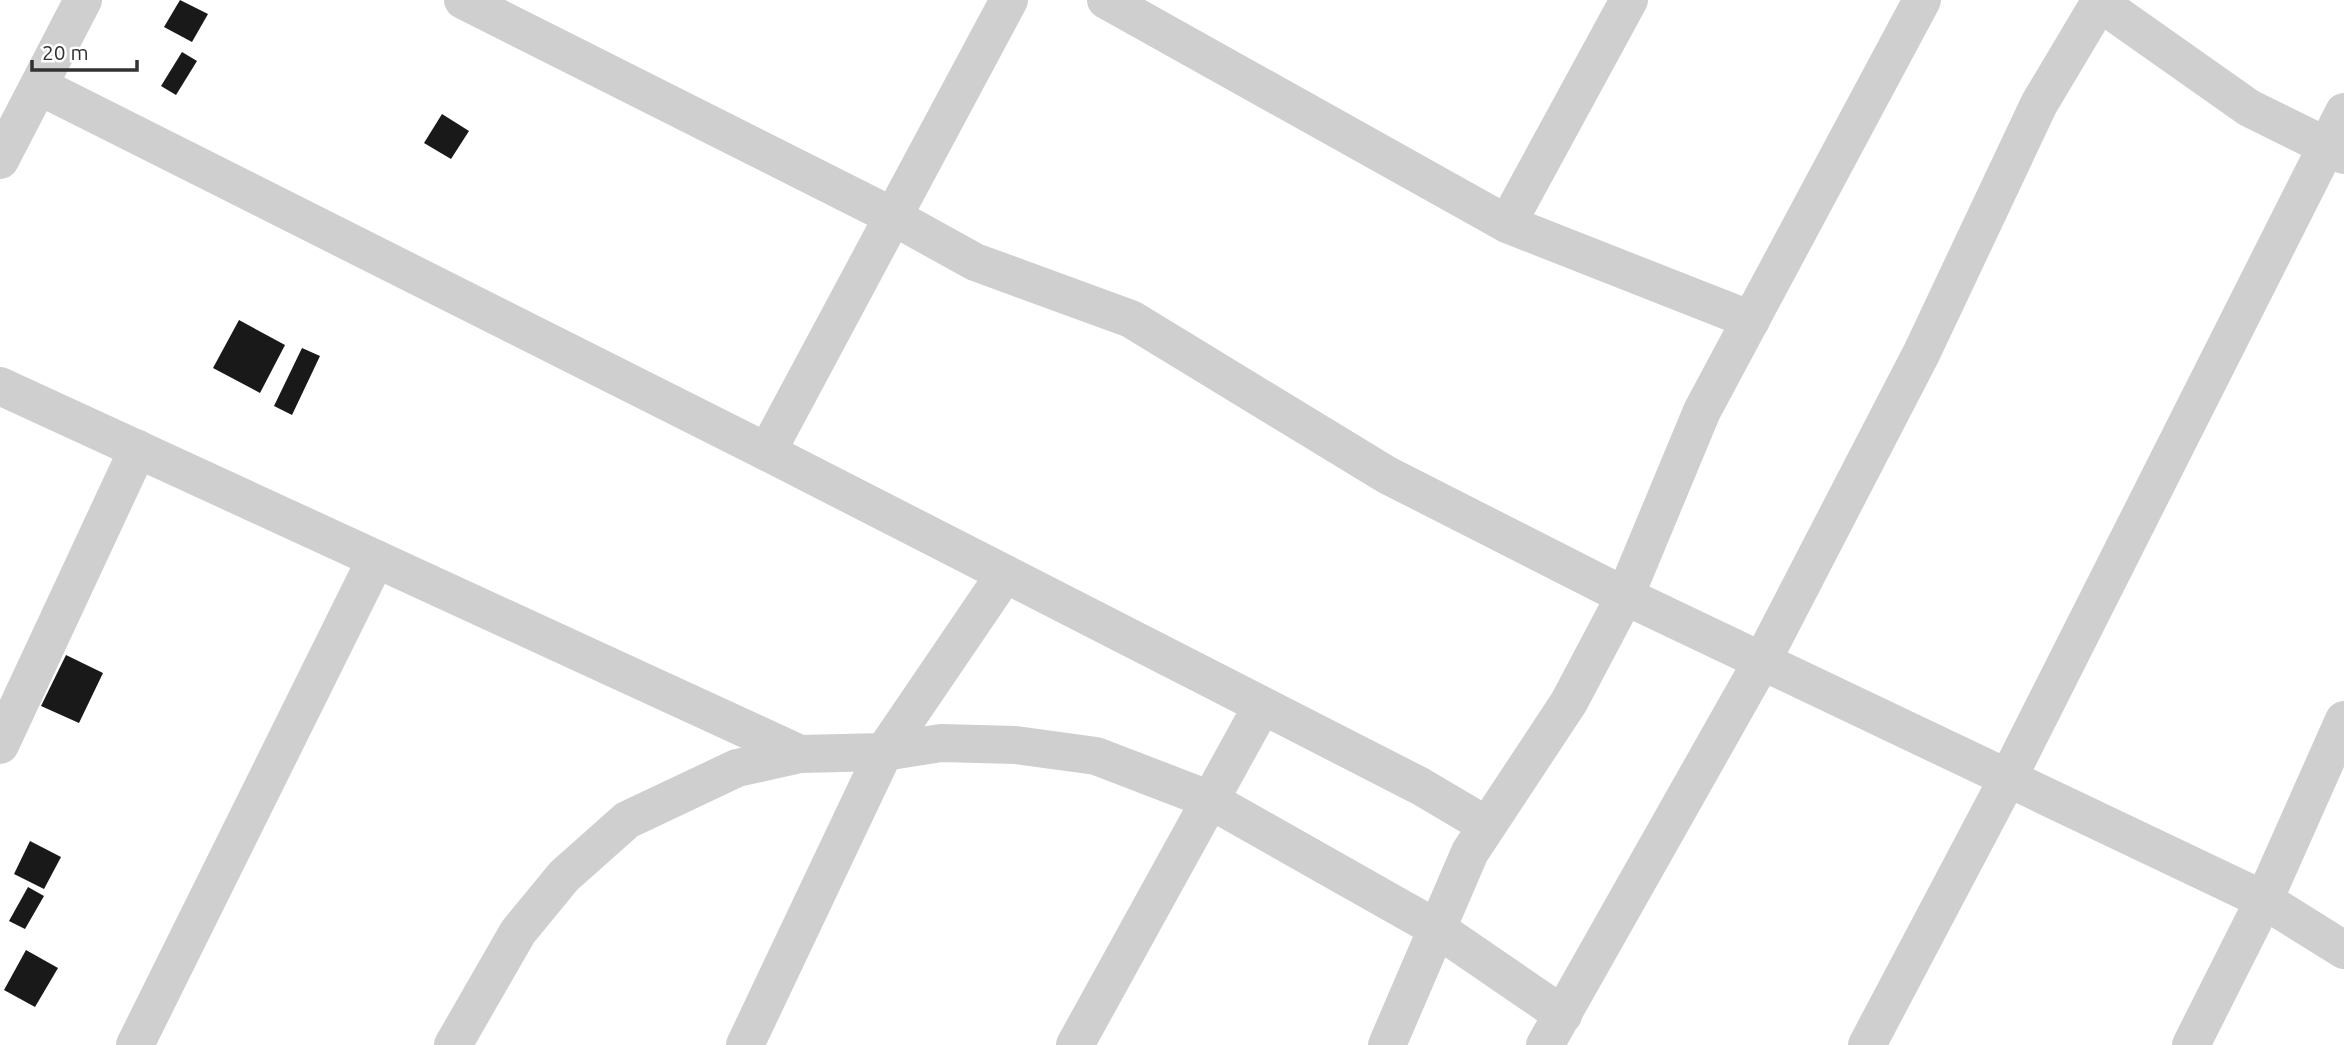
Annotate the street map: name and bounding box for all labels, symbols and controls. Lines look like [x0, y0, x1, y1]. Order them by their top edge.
scale bar [32, 28, 136, 72]
text: 20 m [42, 40, 89, 64]

